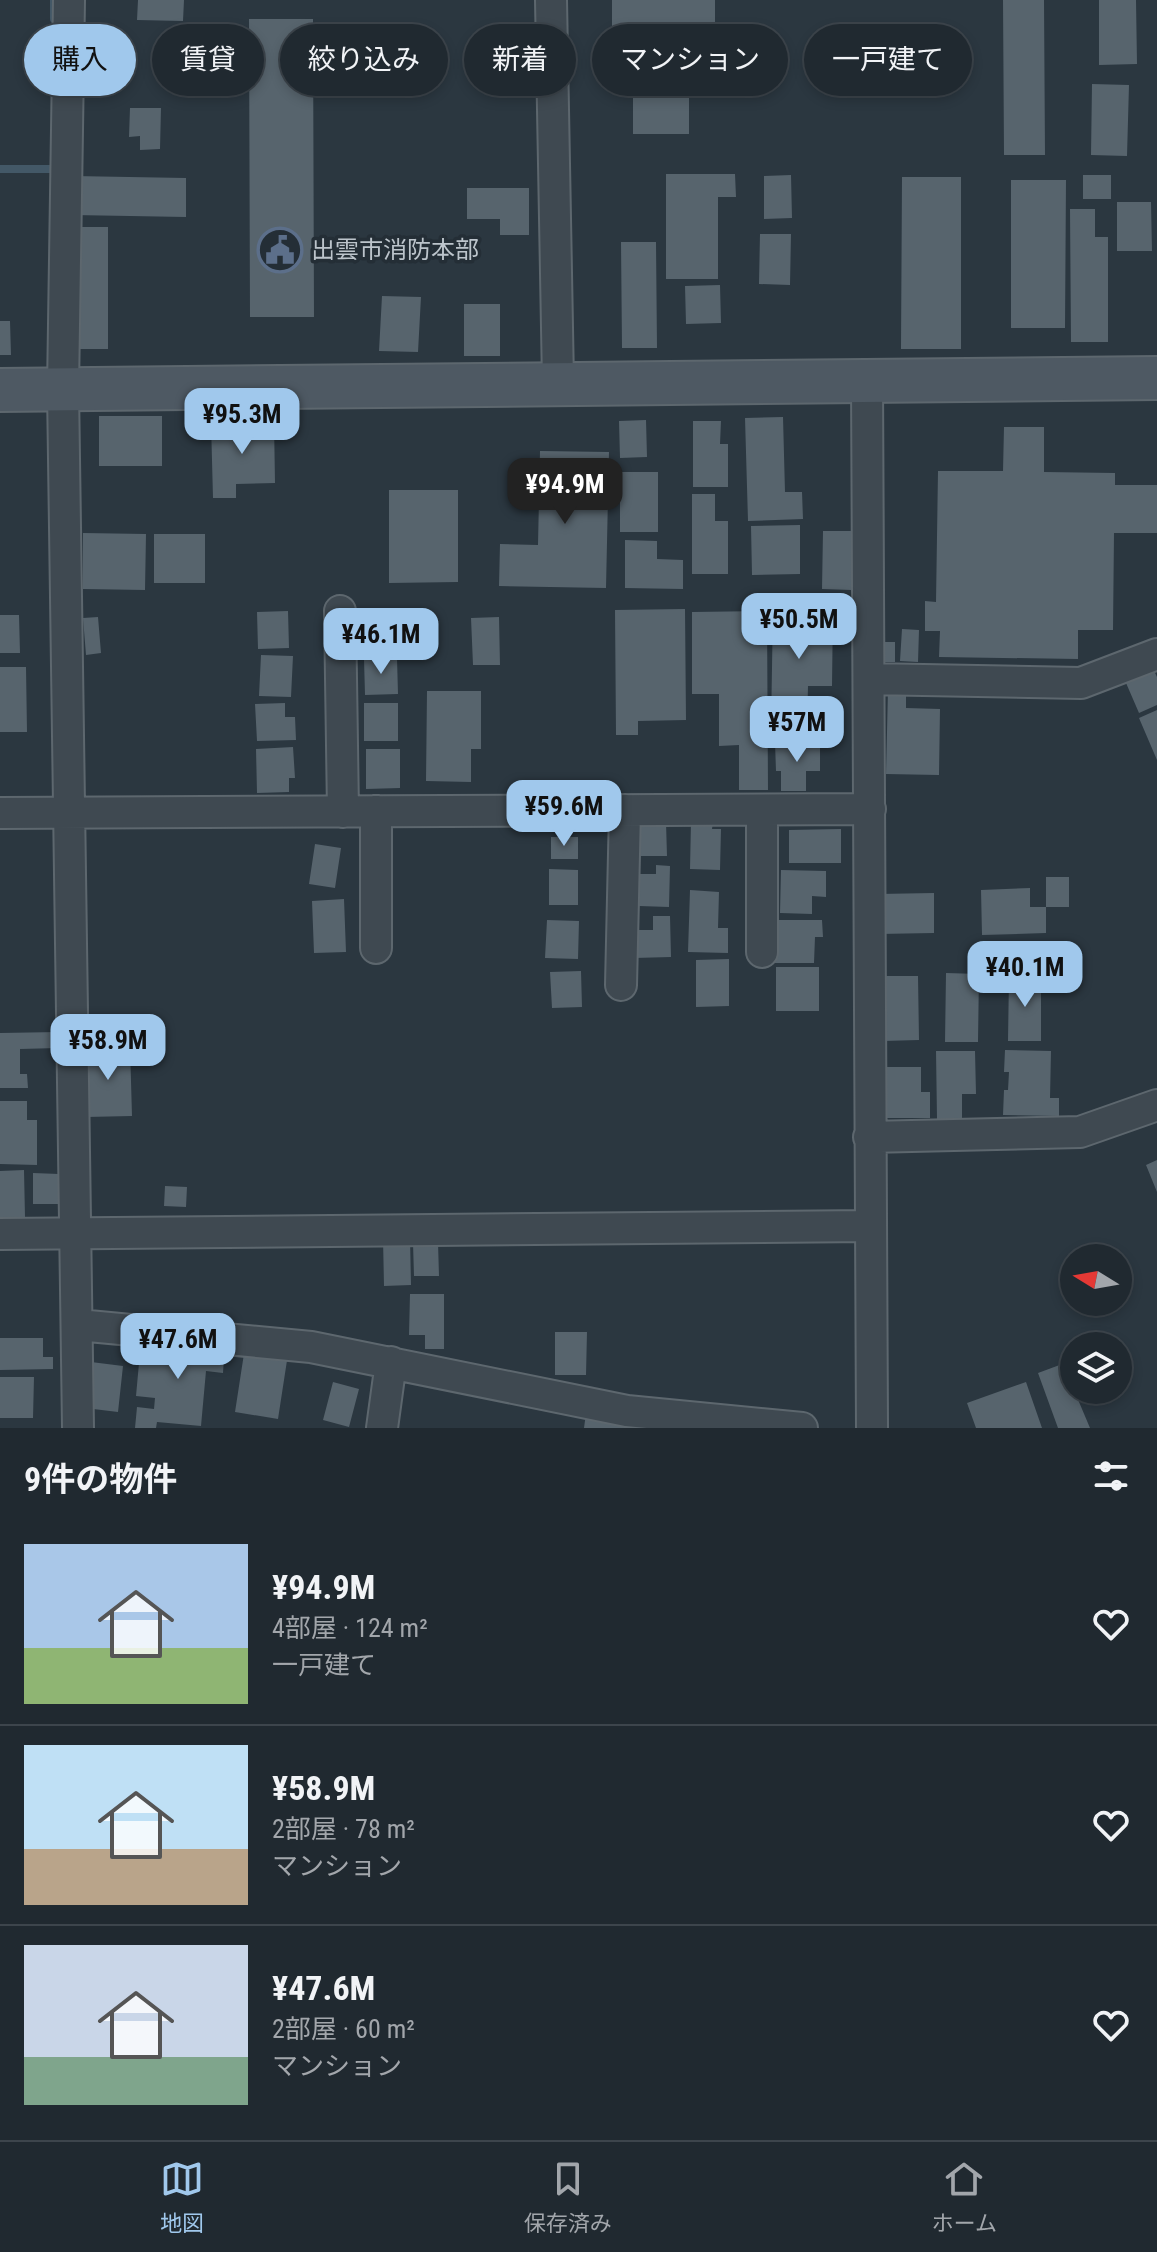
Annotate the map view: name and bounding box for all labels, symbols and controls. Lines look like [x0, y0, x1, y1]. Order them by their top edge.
chip: 購入 [24, 24, 136, 96]
chip: 賃貸 [152, 24, 264, 96]
chip: 絞り込み [280, 24, 448, 96]
chip: 新着 [464, 24, 576, 96]
chip: マンション [592, 24, 788, 96]
chip: 一戸建て [804, 24, 972, 96]
public building icon: 出雲市消防本部 [256, 226, 304, 274]
place label: 出雲市消防本部 [311, 236, 479, 264]
pin: ¥95.3M [177, 388, 307, 456]
text: ¥95.3M [202, 399, 282, 429]
pin: ¥94.9M [500, 458, 630, 526]
text: ¥94.9M [525, 469, 605, 499]
pin: ¥50.5M [734, 593, 864, 661]
text: ¥50.5M [759, 604, 839, 634]
pin: ¥46.1M [316, 608, 446, 676]
text: ¥46.1M [341, 619, 421, 649]
pin: ¥57M [750, 696, 844, 764]
text: ¥57M [768, 707, 826, 737]
pin: ¥59.6M [499, 780, 629, 848]
text: ¥59.6M [524, 791, 604, 821]
pin: ¥40.1M [960, 941, 1090, 1009]
text: ¥40.1M [985, 952, 1065, 982]
pin: ¥58.9M [43, 1014, 173, 1082]
text: ¥58.9M [68, 1025, 148, 1055]
north arrow [1060, 1244, 1132, 1316]
map controls [1060, 1244, 1132, 1404]
pin: ¥47.6M [113, 1313, 243, 1381]
text: ¥47.6M [138, 1324, 218, 1354]
button: layers [1060, 1332, 1132, 1404]
icon: filters [1089, 1454, 1133, 1498]
text: 9件の物件 [24, 1459, 177, 1499]
text: ¥94.9M [272, 1567, 375, 1607]
icon: home [88, 1576, 184, 1672]
icon: heart [1089, 1602, 1133, 1646]
text: 4部屋 · 124 m² [272, 1613, 428, 1643]
text: 一戸建て [272, 1650, 376, 1680]
text: ¥58.9M [272, 1768, 375, 1808]
icon: home [88, 1777, 184, 1873]
icon: heart [1089, 1803, 1133, 1847]
text: 2部屋 · 78 m² [272, 1814, 415, 1844]
text: マンション [272, 1851, 402, 1881]
text: ¥47.6M [272, 1968, 375, 2008]
icon: home [88, 1977, 184, 2073]
icon: heart [1089, 2003, 1133, 2047]
text: 2部屋 · 60 m² [272, 2014, 415, 2044]
text: マンション [272, 2051, 402, 2081]
tab: 地図 [160, 2157, 204, 2237]
tab: 保存済み [524, 2157, 612, 2237]
tab: ホーム [932, 2157, 997, 2237]

